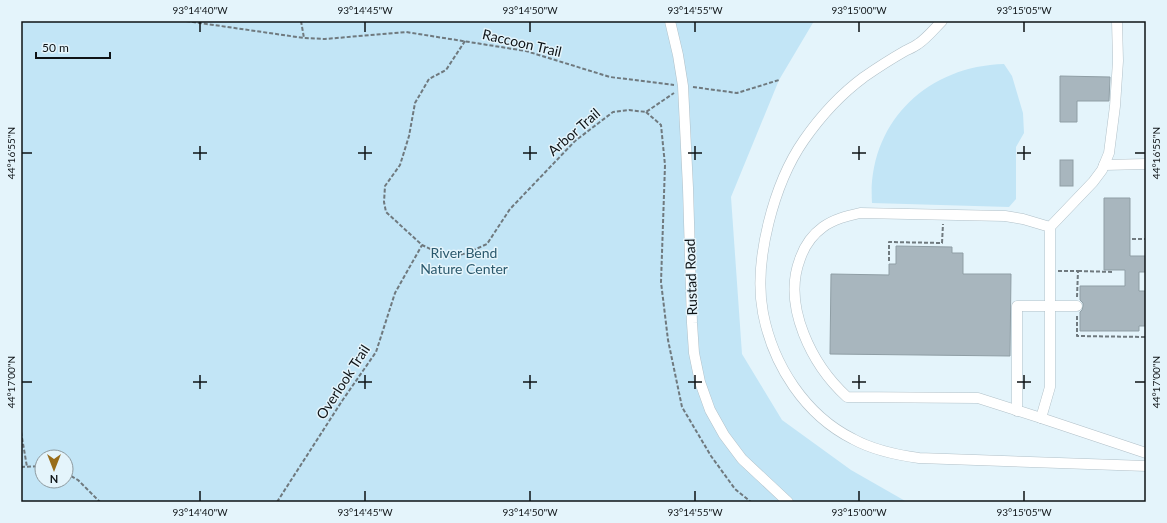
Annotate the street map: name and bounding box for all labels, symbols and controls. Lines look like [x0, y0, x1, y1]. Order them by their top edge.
text: 93°14'40"W [172, 4, 228, 16]
text: 93°14'45"W [337, 4, 393, 16]
text: 93°14'50"W [502, 4, 558, 16]
text: 93°14'55"W [667, 4, 723, 16]
text: 93°15'00"W [831, 4, 887, 16]
text: 93°15'05"W [996, 4, 1052, 16]
street label: Raccoon Trail [481, 25, 563, 60]
scale bar [36, 34, 110, 60]
text: 50 m [42, 40, 69, 55]
street label: Arbor Trail [544, 104, 603, 159]
text: 44°16'55"N [5, 127, 17, 179]
text: 44°16'55"N [1150, 127, 1162, 179]
street label: Rustad Road [681, 238, 700, 316]
park label: River Bend Nature Center [420, 244, 508, 277]
street label: Overlook Trail [312, 341, 373, 422]
text: 44°17'00"N [5, 356, 17, 408]
text: 44°17'00"N [1150, 356, 1162, 408]
north arrow [34, 449, 74, 489]
text: N [50, 473, 58, 486]
text: 93°14'40"W [172, 506, 228, 518]
text: 93°14'45"W [337, 506, 393, 518]
text: 93°14'50"W [502, 506, 558, 518]
text: 93°14'55"W [667, 506, 723, 518]
text: 93°15'00"W [831, 506, 887, 518]
text: 93°15'05"W [996, 506, 1052, 518]

